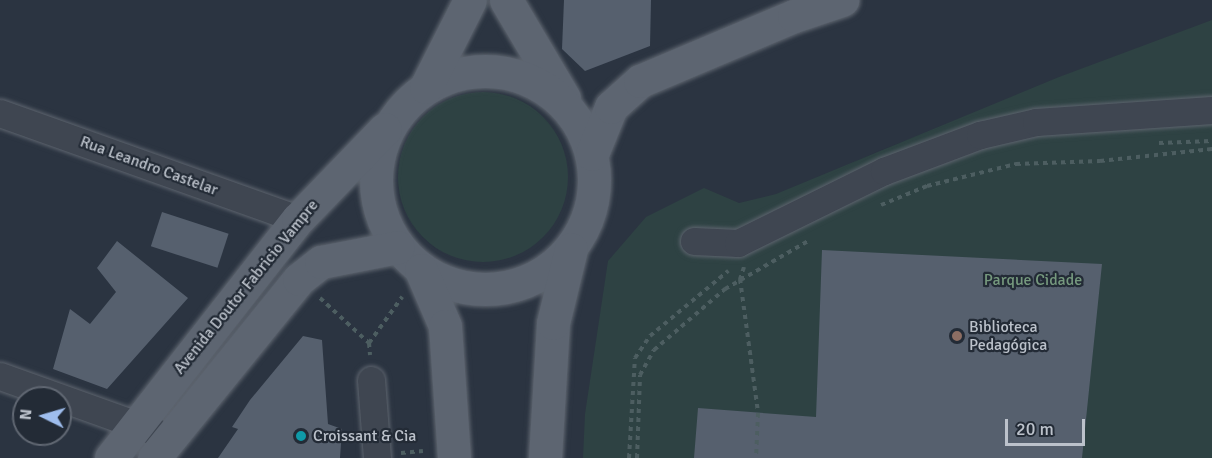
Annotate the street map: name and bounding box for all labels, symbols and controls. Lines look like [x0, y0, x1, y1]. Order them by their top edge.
street label: Rua Leandro Castelar [78, 132, 220, 200]
street label: Avenida Doutor Fabricio Vampre [170, 196, 322, 378]
park label: Parque Cidade [984, 270, 1082, 290]
place label: Biblioteca Pedagógica [969, 317, 1047, 355]
marker: Biblioteca Pedagógica [950, 329, 964, 343]
north arrow [12, 386, 72, 446]
scale bar [1008, 407, 1088, 445]
text: N [16, 408, 37, 421]
text: 20 m [1016, 418, 1054, 440]
place label: Croissant & Cia [313, 426, 416, 446]
marker: Croissant & Cia [294, 429, 308, 443]

